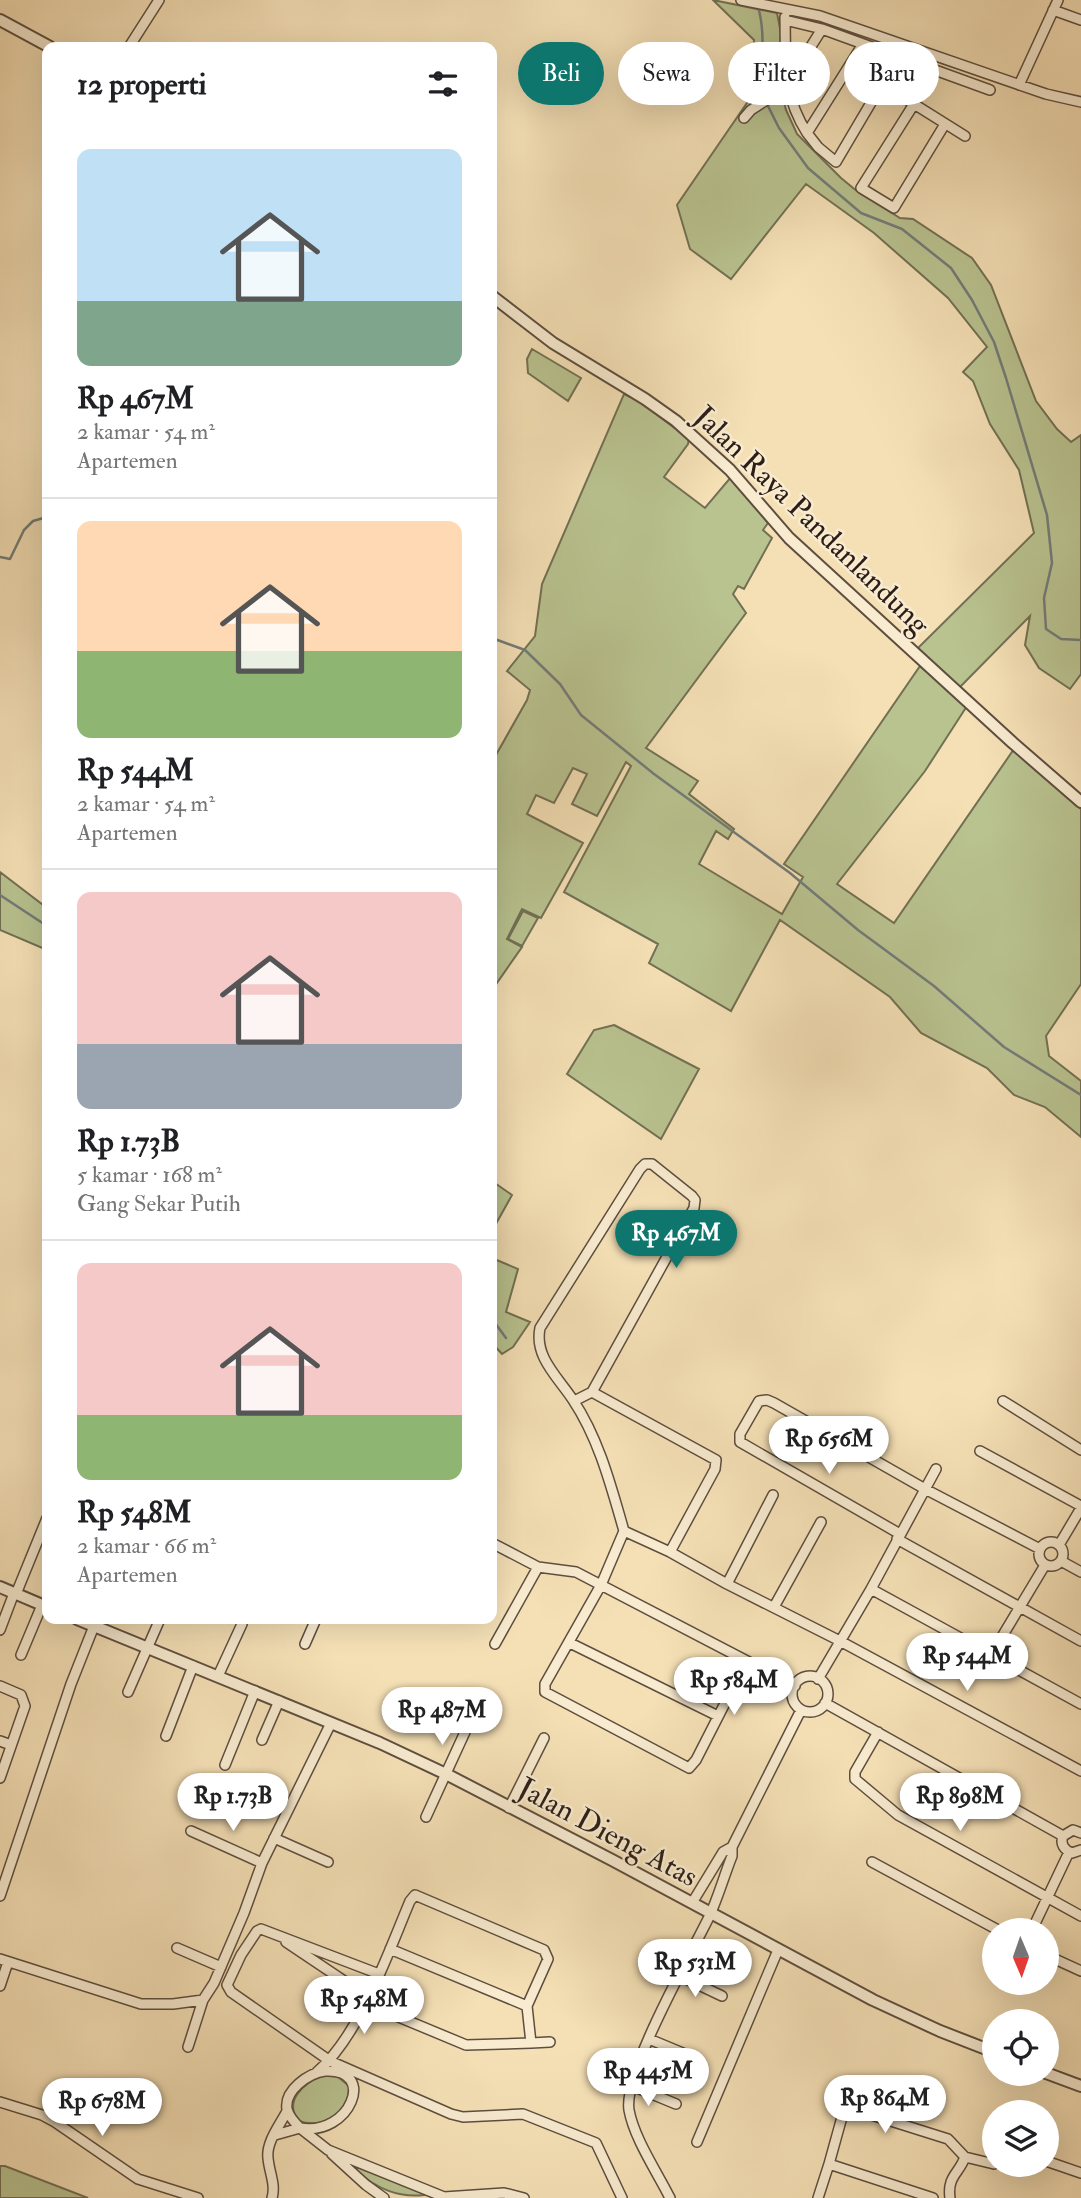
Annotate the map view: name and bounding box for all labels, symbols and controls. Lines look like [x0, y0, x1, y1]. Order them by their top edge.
chip: Beli [518, 42, 604, 105]
chip: Sewa [618, 42, 714, 105]
chip: Filter [728, 42, 830, 105]
chip: Baru [844, 42, 939, 105]
icon: filters [424, 65, 462, 103]
text: 12 properti [77, 66, 206, 103]
icon: home [207, 194, 333, 320]
text: Rp 467M [77, 380, 194, 417]
street label: Jalan Raya Pandanlandung [685, 397, 938, 644]
text: 2 kamar · 54 m² [77, 417, 215, 446]
text: Apartemen [77, 446, 178, 475]
icon: home [207, 566, 333, 692]
text: Rp 544M [77, 752, 194, 789]
text: 2 kamar · 54 m² [77, 789, 215, 818]
text: Apartemen [77, 818, 178, 847]
icon: home [207, 937, 333, 1063]
text: Rp 1.73B [77, 1123, 180, 1160]
text: 5 kamar · 168 m² [77, 1160, 222, 1189]
text: Gang Sekar Putih [77, 1189, 241, 1218]
pin: Rp 467M [611, 1210, 741, 1270]
text: Rp 467M [631, 1218, 721, 1247]
icon: home [207, 1308, 333, 1434]
pin: Rp 656M [764, 1416, 894, 1476]
text: Rp 656M [785, 1424, 873, 1453]
text: Rp 548M [77, 1494, 192, 1531]
text: 2 kamar · 66 m² [77, 1531, 216, 1560]
text: Apartemen [77, 1560, 178, 1589]
pin: Rp 544M [902, 1634, 1032, 1693]
text: Rp 544M [922, 1641, 1012, 1670]
pin: Rp 584M [669, 1658, 799, 1717]
text: Rp 584M [690, 1665, 778, 1694]
pin: Rp 487M [377, 1688, 507, 1747]
text: Rp 487M [398, 1695, 486, 1724]
street label: Jalan Dieng Atas [511, 1769, 704, 1895]
pin: Rp 1.73B [161, 1773, 305, 1833]
pin: Rp 898M [895, 1773, 1025, 1833]
text: Rp 1.73B [193, 1781, 273, 1810]
text: Rp 898M [916, 1781, 1004, 1810]
north arrow [982, 1918, 1059, 1995]
map controls [982, 1918, 1059, 2177]
pin: Rp 531M [630, 1940, 760, 1999]
text: Rp 531M [654, 1947, 736, 1976]
pin: Rp 548M [299, 1976, 429, 2036]
text: Rp 548M [320, 1984, 408, 2013]
button: locate [982, 2009, 1059, 2086]
pin: Rp 445M [583, 2048, 713, 2108]
text: Rp 445M [603, 2056, 693, 2085]
pin: Rp 864M [820, 2076, 950, 2135]
pin: Rp 678M [37, 2078, 167, 2138]
text: Rp 864M [840, 2083, 930, 2112]
text: Rp 678M [58, 2086, 146, 2115]
button: layers [982, 2100, 1059, 2177]

